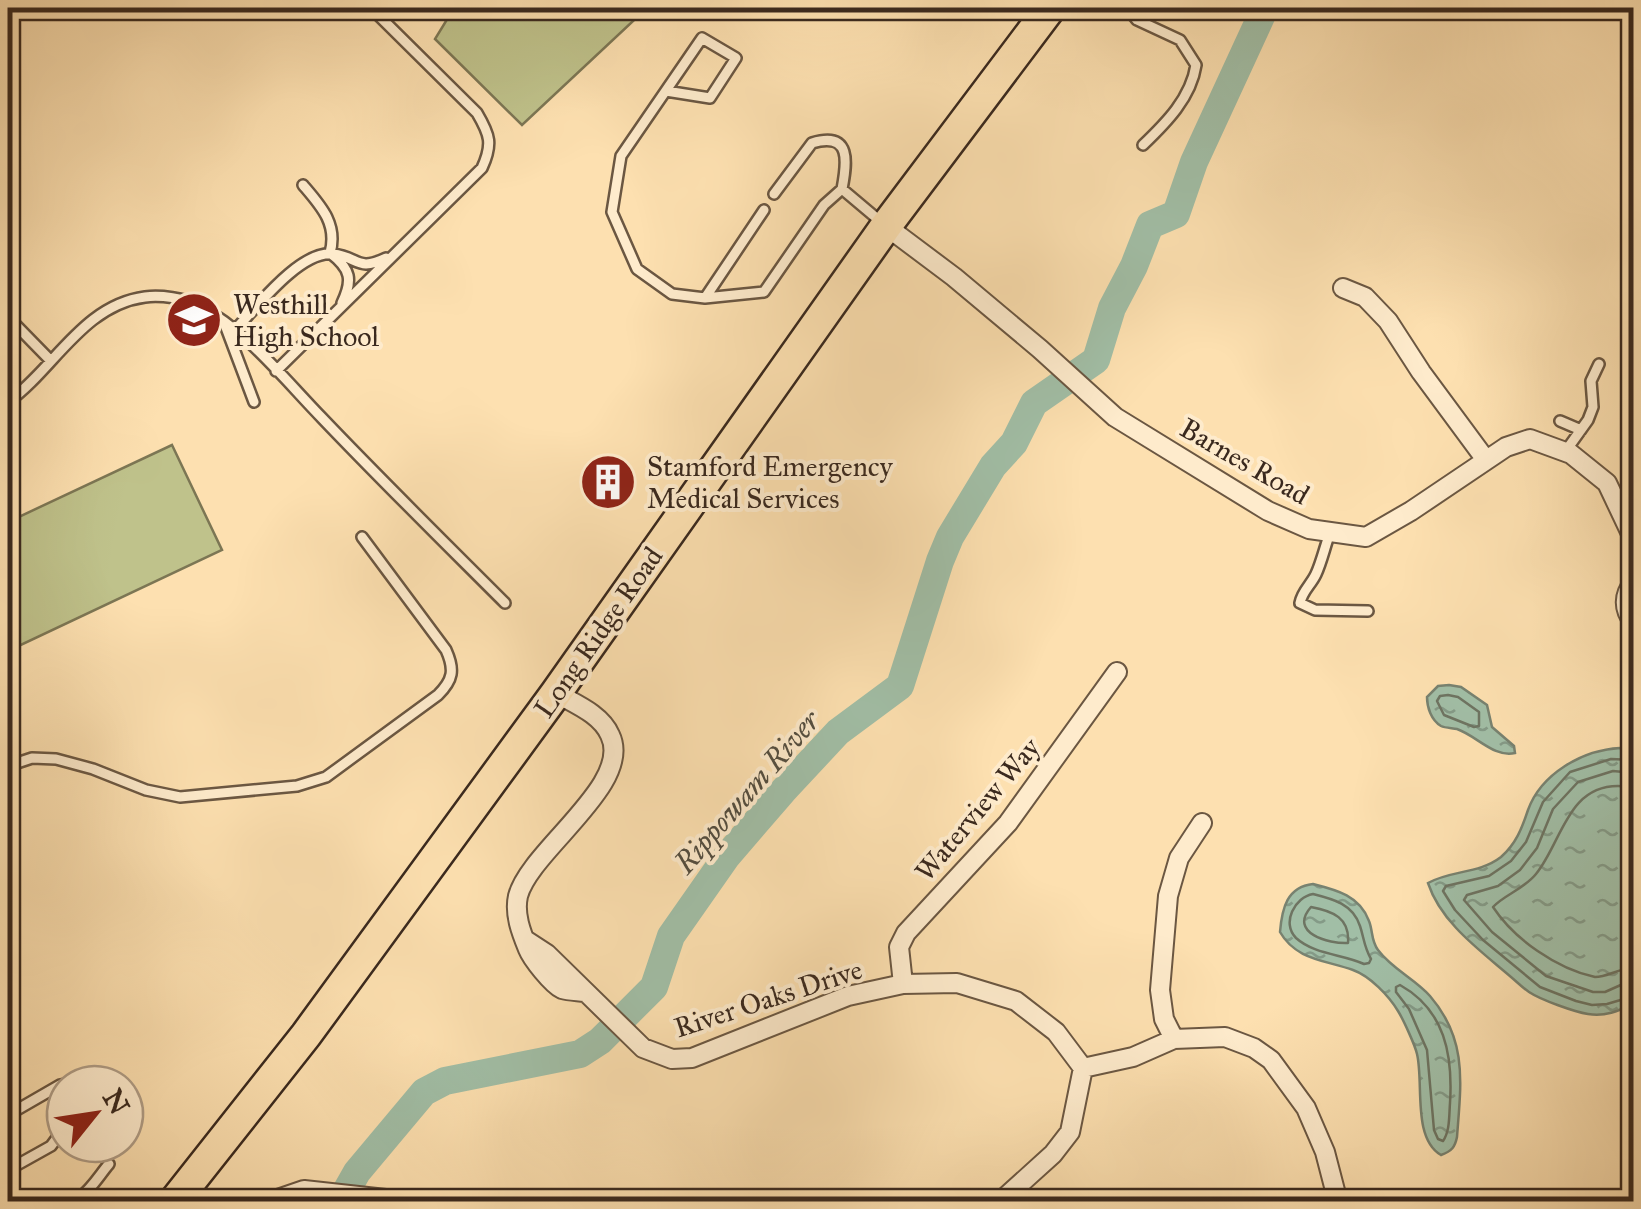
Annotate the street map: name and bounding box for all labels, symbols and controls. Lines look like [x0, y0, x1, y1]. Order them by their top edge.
place label: Westhill High School [233, 287, 379, 354]
school or university icon: Westhill High School [164, 290, 224, 350]
street label: Barnes Road [1174, 410, 1316, 512]
place label: Stamford Emergency Medical Services [647, 449, 894, 516]
building icon: Stamford Emergency Medical Services [578, 452, 638, 512]
street label: Long Ridge Road [526, 540, 670, 725]
water label: Rippowam River [666, 702, 829, 882]
street label: Waterview Way [907, 730, 1048, 888]
street label: River Oaks Drive [670, 952, 867, 1045]
north arrow [45, 1064, 145, 1164]
text: N [95, 1083, 137, 1121]

